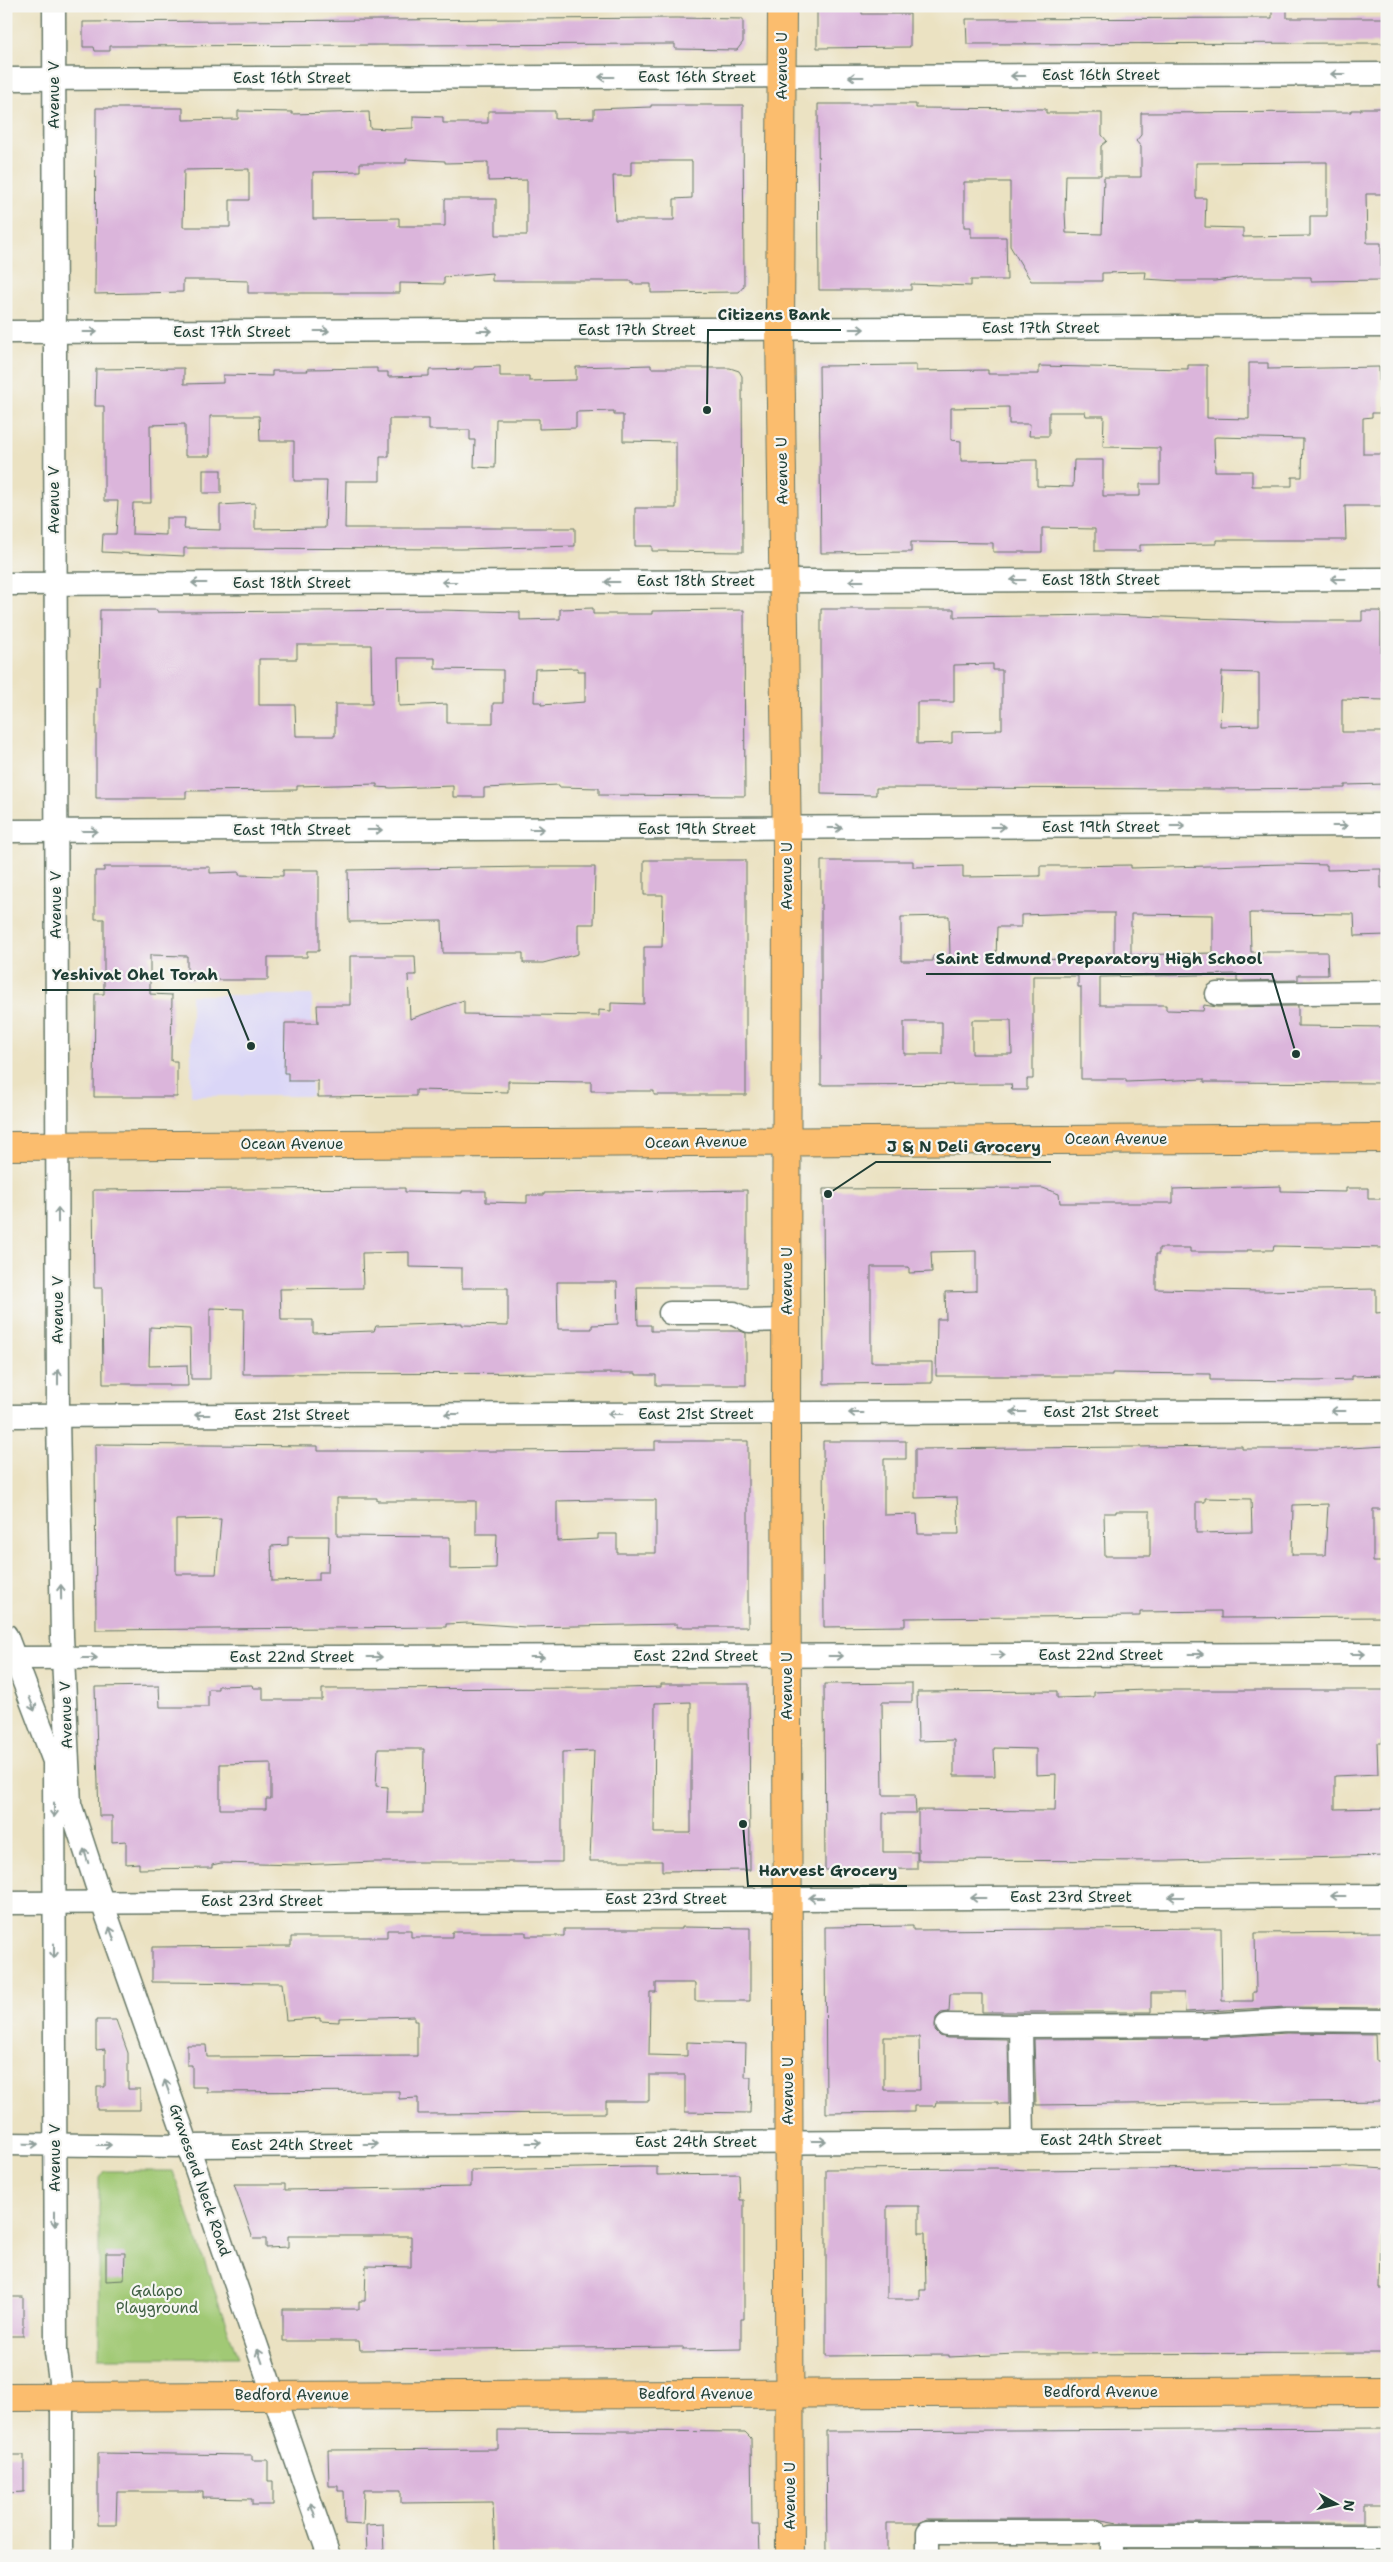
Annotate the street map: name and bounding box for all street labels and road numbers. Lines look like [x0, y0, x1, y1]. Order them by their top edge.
street label: Avenue U [772, 32, 792, 100]
street label: Avenue V [44, 61, 64, 129]
street label: East 16th Street [1042, 65, 1160, 85]
street label: East 16th Street [638, 67, 756, 87]
street label: East 16th Street [233, 68, 351, 88]
street label: East 17th Street [982, 318, 1100, 338]
street label: East 17th Street [578, 320, 696, 340]
street label: East 17th Street [173, 322, 291, 342]
street label: Avenue U [771, 437, 793, 505]
street label: Avenue V [44, 466, 64, 534]
street label: East 18th Street [1042, 570, 1160, 590]
street label: East 18th Street [637, 571, 755, 591]
street label: East 18th Street [233, 573, 351, 593]
street label: East 19th Street [1042, 817, 1160, 837]
street label: East 19th Street [638, 819, 756, 839]
street label: East 19th Street [233, 820, 351, 840]
street label: Avenue U [777, 842, 797, 910]
street label: Avenue V [46, 871, 66, 939]
street label: Ocean Avenue [1065, 1129, 1167, 1149]
street label: Ocean Avenue [644, 1131, 748, 1153]
street label: Ocean Avenue [241, 1134, 343, 1154]
street label: Avenue U [777, 1247, 797, 1315]
street label: Avenue V [48, 1276, 68, 1344]
street label: East 21st Street [1043, 1402, 1159, 1422]
street label: East 21st Street [638, 1404, 754, 1424]
street label: East 21st Street [234, 1405, 350, 1425]
street label: East 22nd Street [1039, 1645, 1163, 1665]
street label: East 22nd Street [634, 1646, 758, 1666]
street label: East 22nd Street [230, 1647, 354, 1667]
street label: Avenue U [777, 1652, 797, 1720]
street label: Avenue V [55, 1681, 77, 1749]
street label: East 23rd Street [1010, 1887, 1132, 1907]
street label: East 23rd Street [605, 1889, 727, 1909]
street label: East 23rd Street [201, 1891, 323, 1911]
street label: Avenue U [778, 2057, 798, 2125]
street label: Gravesend Neck Road [165, 2101, 236, 2259]
street label: Avenue V [45, 2124, 65, 2192]
street label: East 24th Street [1040, 2130, 1162, 2150]
street label: East 24th Street [635, 2132, 757, 2152]
street label: East 24th Street [231, 2135, 353, 2155]
street label: Bedford Avenue [1044, 2382, 1158, 2402]
street label: Bedford Avenue [639, 2384, 753, 2404]
street label: Bedford Avenue [235, 2385, 349, 2405]
street label: Avenue U [780, 2462, 800, 2530]

